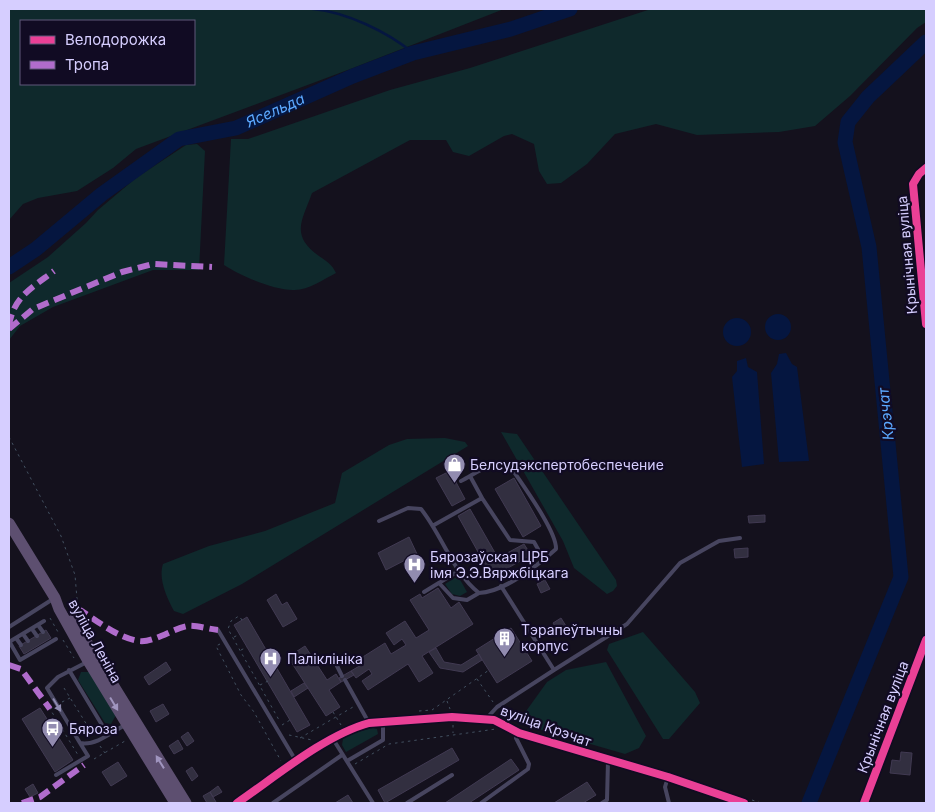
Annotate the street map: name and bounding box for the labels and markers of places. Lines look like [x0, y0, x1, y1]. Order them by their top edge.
shop icon: Белсудэкспертобеспечение [442, 453, 466, 484]
place label: Белсудэкспертобеспечение [470, 456, 664, 473]
place label: Бярозаўская ЦРБ імя Э.Э.Вяржбіцкага [430, 548, 569, 581]
hospital icon: Бярозаўская ЦРБ імя Э.Э.Вяржбіцкага [402, 553, 426, 584]
place label: Тэрапеўтычны корпус [521, 621, 622, 654]
building icon: Тэрапеўтычны корпус [493, 626, 517, 657]
hospital icon: Паліклініка [259, 647, 283, 678]
place label: Паліклініка [287, 650, 363, 667]
bus stop icon: Бяроза [41, 717, 65, 748]
place label: Бяроза [69, 720, 118, 737]

